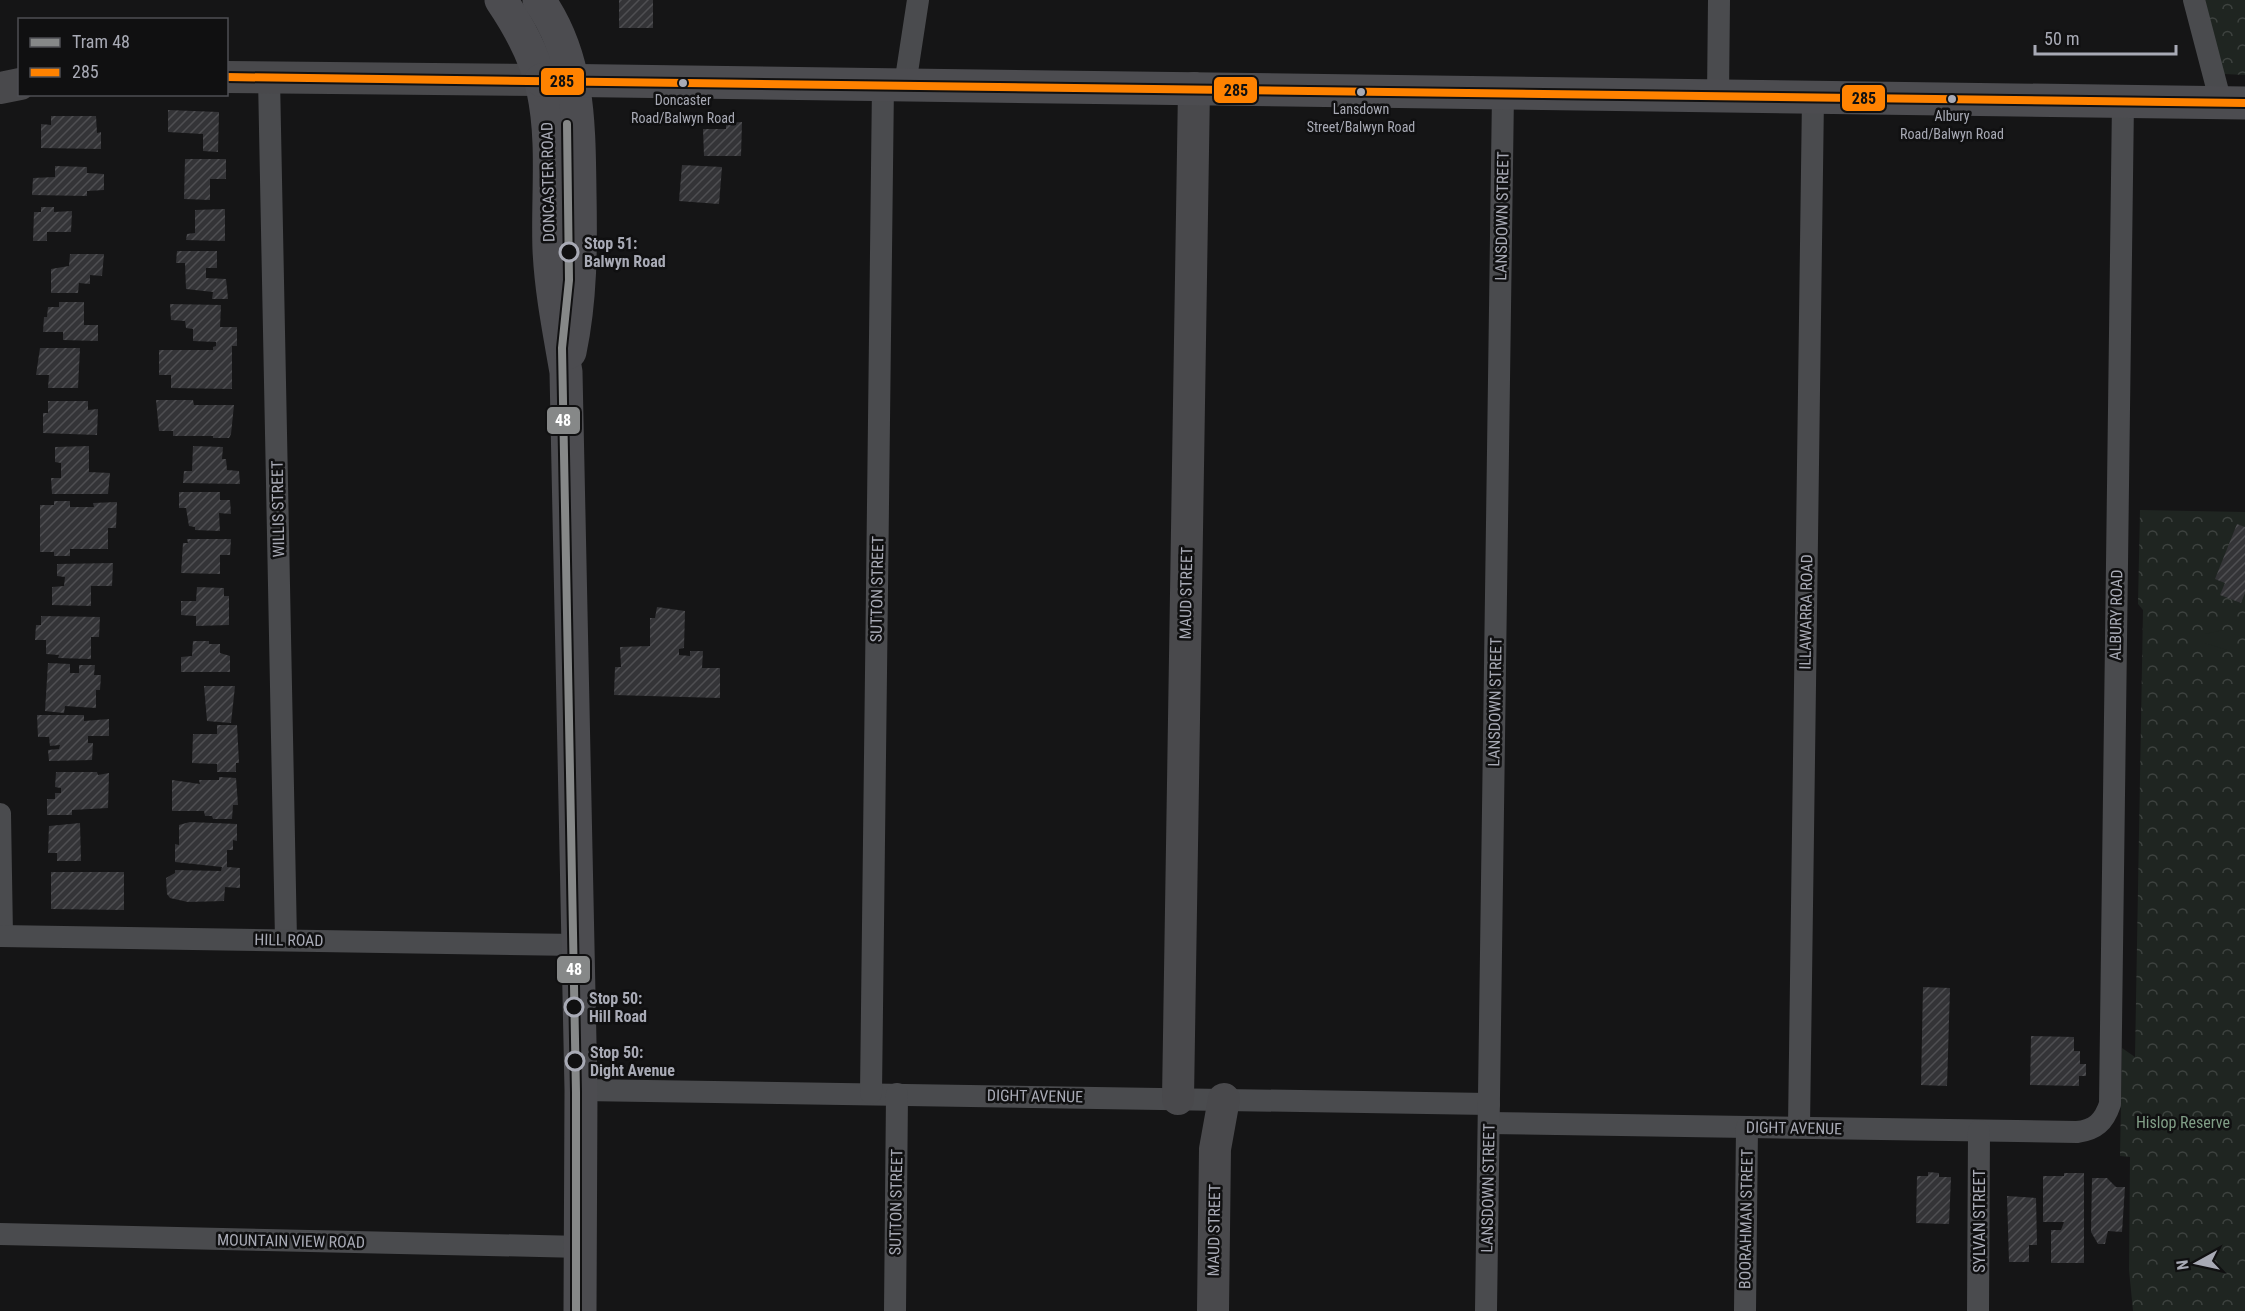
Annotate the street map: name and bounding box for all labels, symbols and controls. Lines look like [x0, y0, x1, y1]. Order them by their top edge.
legend [18, 18, 228, 96]
scale bar [2035, 18, 2176, 56]
text: 50 m [2044, 28, 2079, 49]
text: Tram 48 [72, 31, 130, 52]
text: 285 [72, 61, 99, 82]
line badge: 285 [540, 67, 585, 96]
text: 285 [550, 72, 574, 91]
line badge: 285 [1213, 76, 1258, 104]
marker: Doncaster Road/Balwyn Road [677, 77, 689, 89]
text: 285 [1224, 81, 1248, 100]
line badge: 285 [1841, 84, 1886, 112]
marker: Lansdown Street/Balwyn Road [1355, 86, 1367, 98]
text: 285 [1852, 89, 1876, 108]
place label: Doncaster Road/Balwyn Road [631, 92, 735, 126]
marker: Albury Road/Balwyn Road [1946, 93, 1958, 105]
place label: Lansdown Street/Balwyn Road [1307, 101, 1415, 135]
place label: Albury Road/Balwyn Road [1900, 108, 2004, 142]
street label: DONCASTER ROAD [537, 122, 559, 242]
street label: LANSDOWN STREET [1491, 151, 1513, 281]
place label: Stop 51: Balwyn Road [584, 234, 666, 271]
marker: Stop 51: Balwyn Road [559, 242, 579, 262]
line badge: 48 [546, 406, 581, 435]
text: 48 [555, 411, 571, 430]
street label: WILLIS STREET [268, 460, 288, 558]
street label: SUTTON STREET [867, 536, 887, 642]
street label: MAUD STREET [1176, 547, 1196, 639]
street label: ILLAWARRA ROAD [1795, 554, 1817, 670]
street label: ALBURY ROAD [2106, 569, 2126, 661]
street label: LANSDOWN STREET [1484, 637, 1506, 767]
street label: HILL ROAD [254, 930, 324, 950]
line badge: 48 [556, 955, 591, 984]
text: 48 [566, 960, 582, 979]
place label: Stop 50: Hill Road [589, 989, 647, 1026]
marker: Stop 50: Hill Road [564, 997, 584, 1017]
place label: Stop 50: Dight Avenue [590, 1043, 675, 1080]
marker: Stop 50: Dight Avenue [565, 1051, 585, 1071]
street label: DIGHT AVENUE [987, 1086, 1083, 1106]
park label: Hislop Reserve [2136, 1113, 2230, 1132]
street label: DIGHT AVENUE [1746, 1118, 1842, 1138]
street label: LANSDOWN STREET [1477, 1123, 1499, 1253]
street label: SUTTON STREET [886, 1149, 906, 1255]
street label: BOORAHMAN STREET [1735, 1149, 1757, 1289]
street label: SYLVAN STREET [1970, 1169, 1989, 1273]
street label: MAUD STREET [1204, 1184, 1224, 1276]
street label: MOUNTAIN VIEW ROAD [217, 1230, 365, 1252]
north arrow [2167, 1233, 2227, 1293]
text: N [2173, 1259, 2193, 1271]

